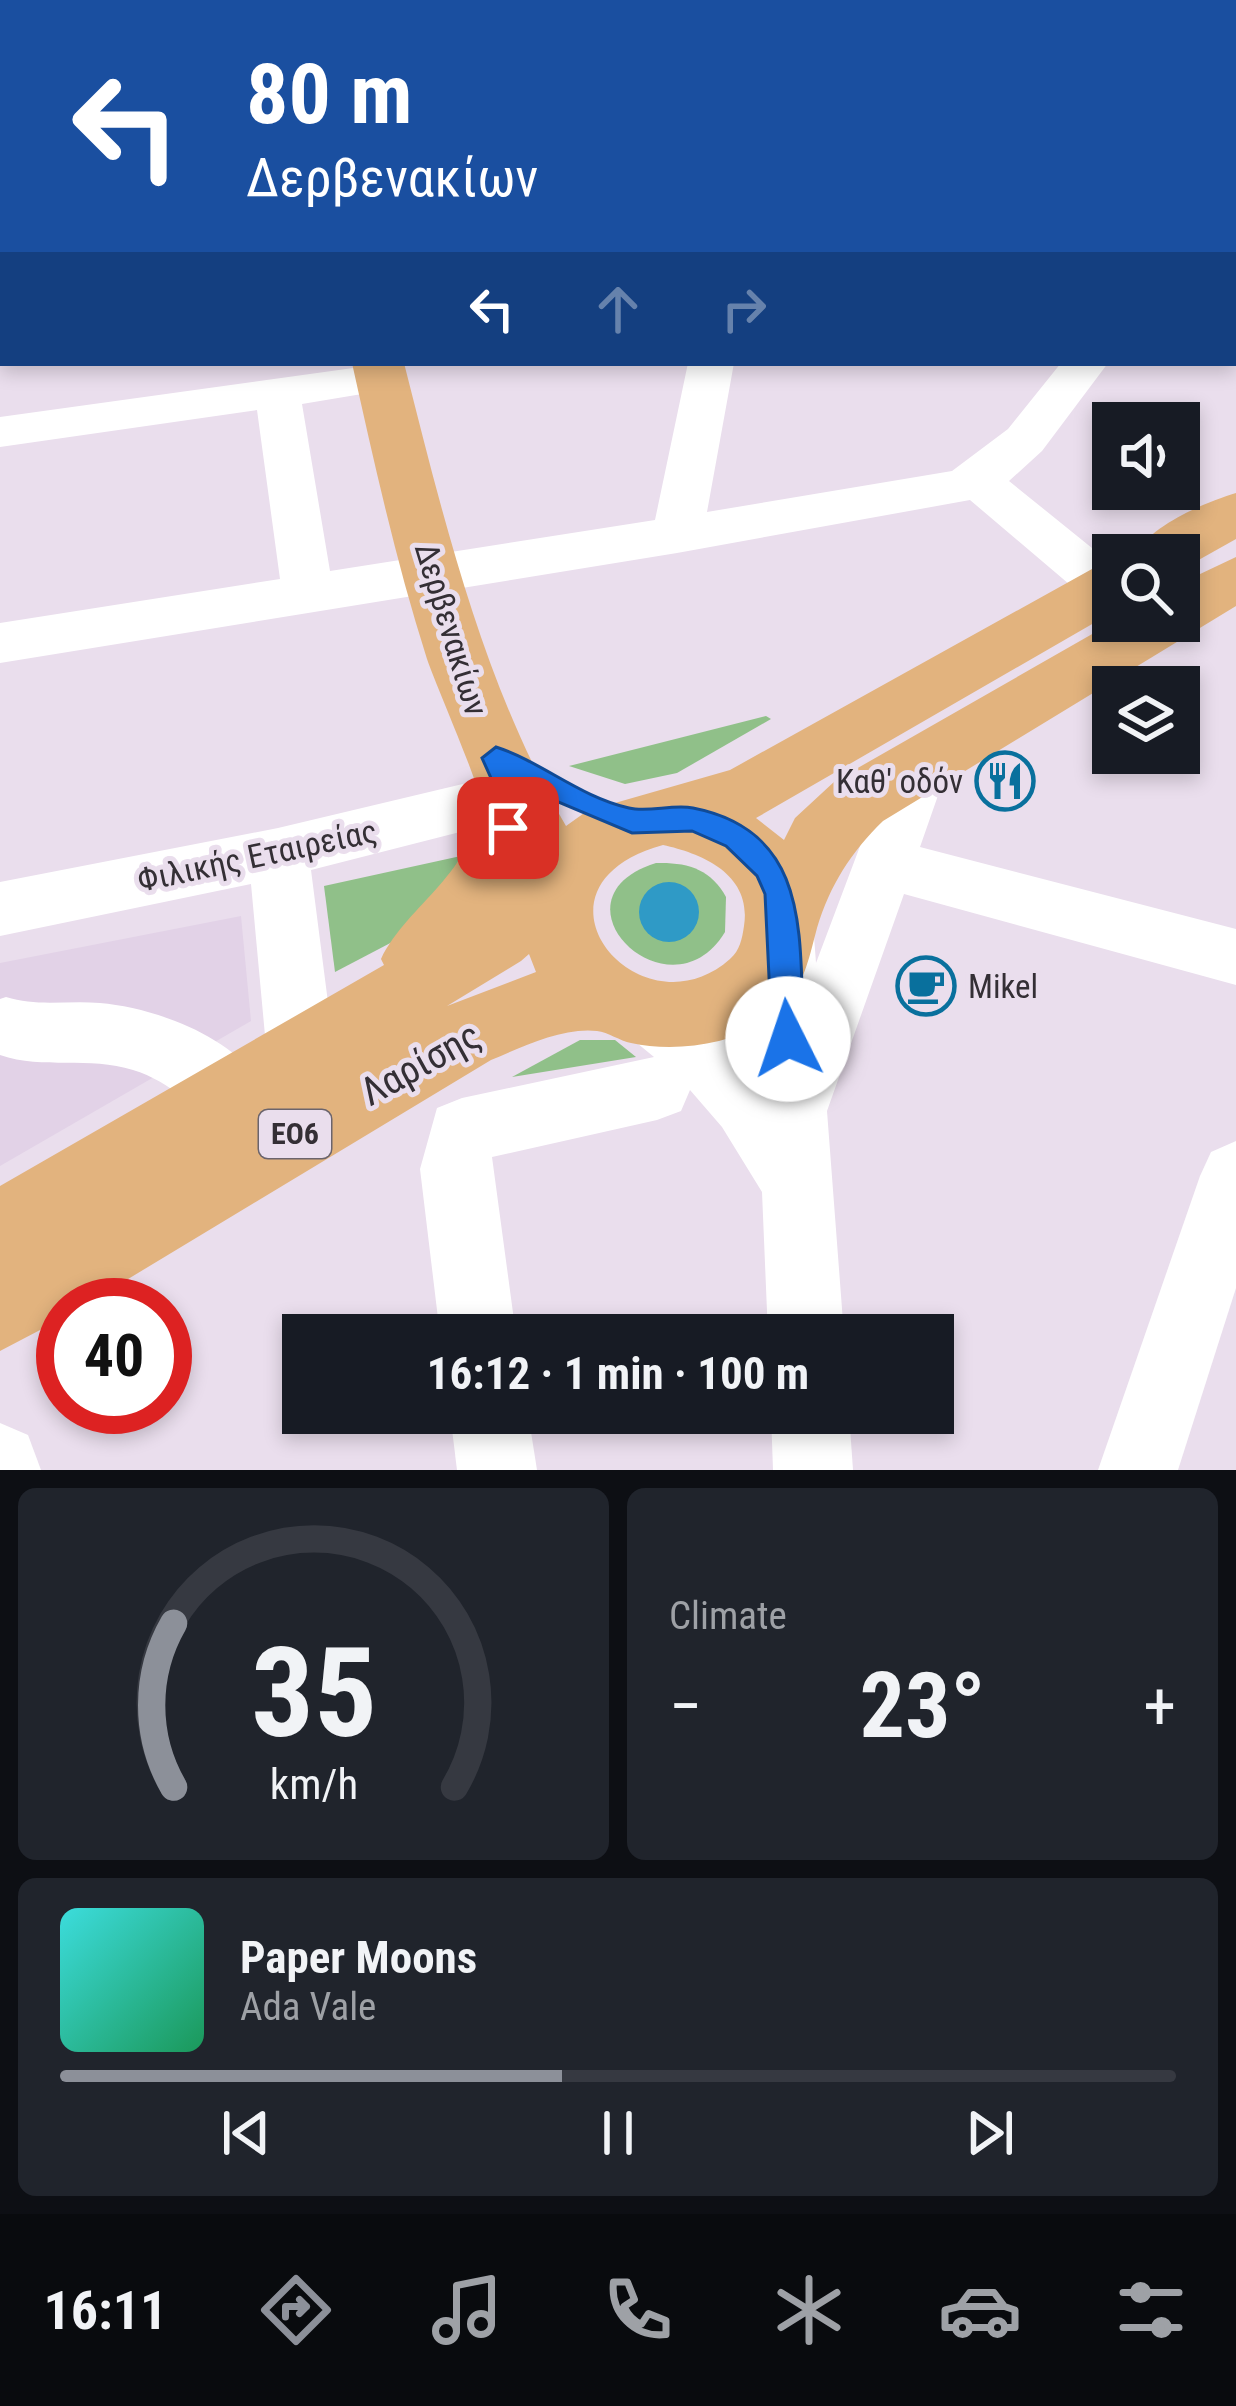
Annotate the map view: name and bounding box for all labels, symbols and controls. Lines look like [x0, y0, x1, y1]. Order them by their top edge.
text: 80 m [246, 45, 413, 144]
icon: left [48, 48, 204, 204]
text: Δερβενακίων [246, 146, 538, 209]
icon: left [459, 276, 525, 342]
icon: ahead [585, 276, 651, 342]
icon: right [711, 276, 777, 342]
map controls [1092, 402, 1200, 774]
button: sound [1092, 402, 1200, 510]
button: search [1092, 534, 1200, 642]
street label: Δερβενακίων [407, 538, 496, 720]
button: layers [1092, 666, 1200, 774]
restaurant icon: Καθ' οδόν [974, 750, 1036, 812]
place label: Καθ' οδόν [836, 762, 963, 801]
pin [457, 777, 559, 879]
icon: arrive [475, 795, 541, 861]
street label: Φιλικής Εταιρείας [134, 811, 380, 900]
cafe icon: Mikel [895, 955, 957, 1017]
place label: Mikel [968, 967, 1038, 1006]
position arrow [725, 976, 851, 1102]
street label: Λαρίσης [352, 1012, 489, 1116]
road number: ΕΟ6 [259, 1110, 331, 1158]
speed limit sign: 40 [36, 1278, 192, 1434]
text: 16:12 · 1 min · 100 m [427, 1347, 809, 1400]
text: Climate [669, 1593, 787, 1639]
text: 35 [250, 1620, 377, 1766]
text: 23° [860, 1654, 986, 1759]
text: − [669, 1668, 702, 1745]
text: + [1143, 1668, 1176, 1745]
text: km/h [269, 1759, 358, 1809]
text: Paper Moons [240, 1931, 477, 1984]
text: Ada Vale [240, 1984, 376, 2030]
icon: previous [213, 2100, 279, 2166]
icon: pause [585, 2100, 651, 2166]
icon: next [957, 2100, 1023, 2166]
icon: directions [254, 2268, 338, 2352]
icon: music [425, 2268, 509, 2352]
icon: phone [596, 2268, 680, 2352]
icon: climate [767, 2268, 851, 2352]
icon: car [938, 2268, 1022, 2352]
icon: filters [1109, 2268, 1193, 2352]
text: 16:11 [43, 2279, 167, 2342]

